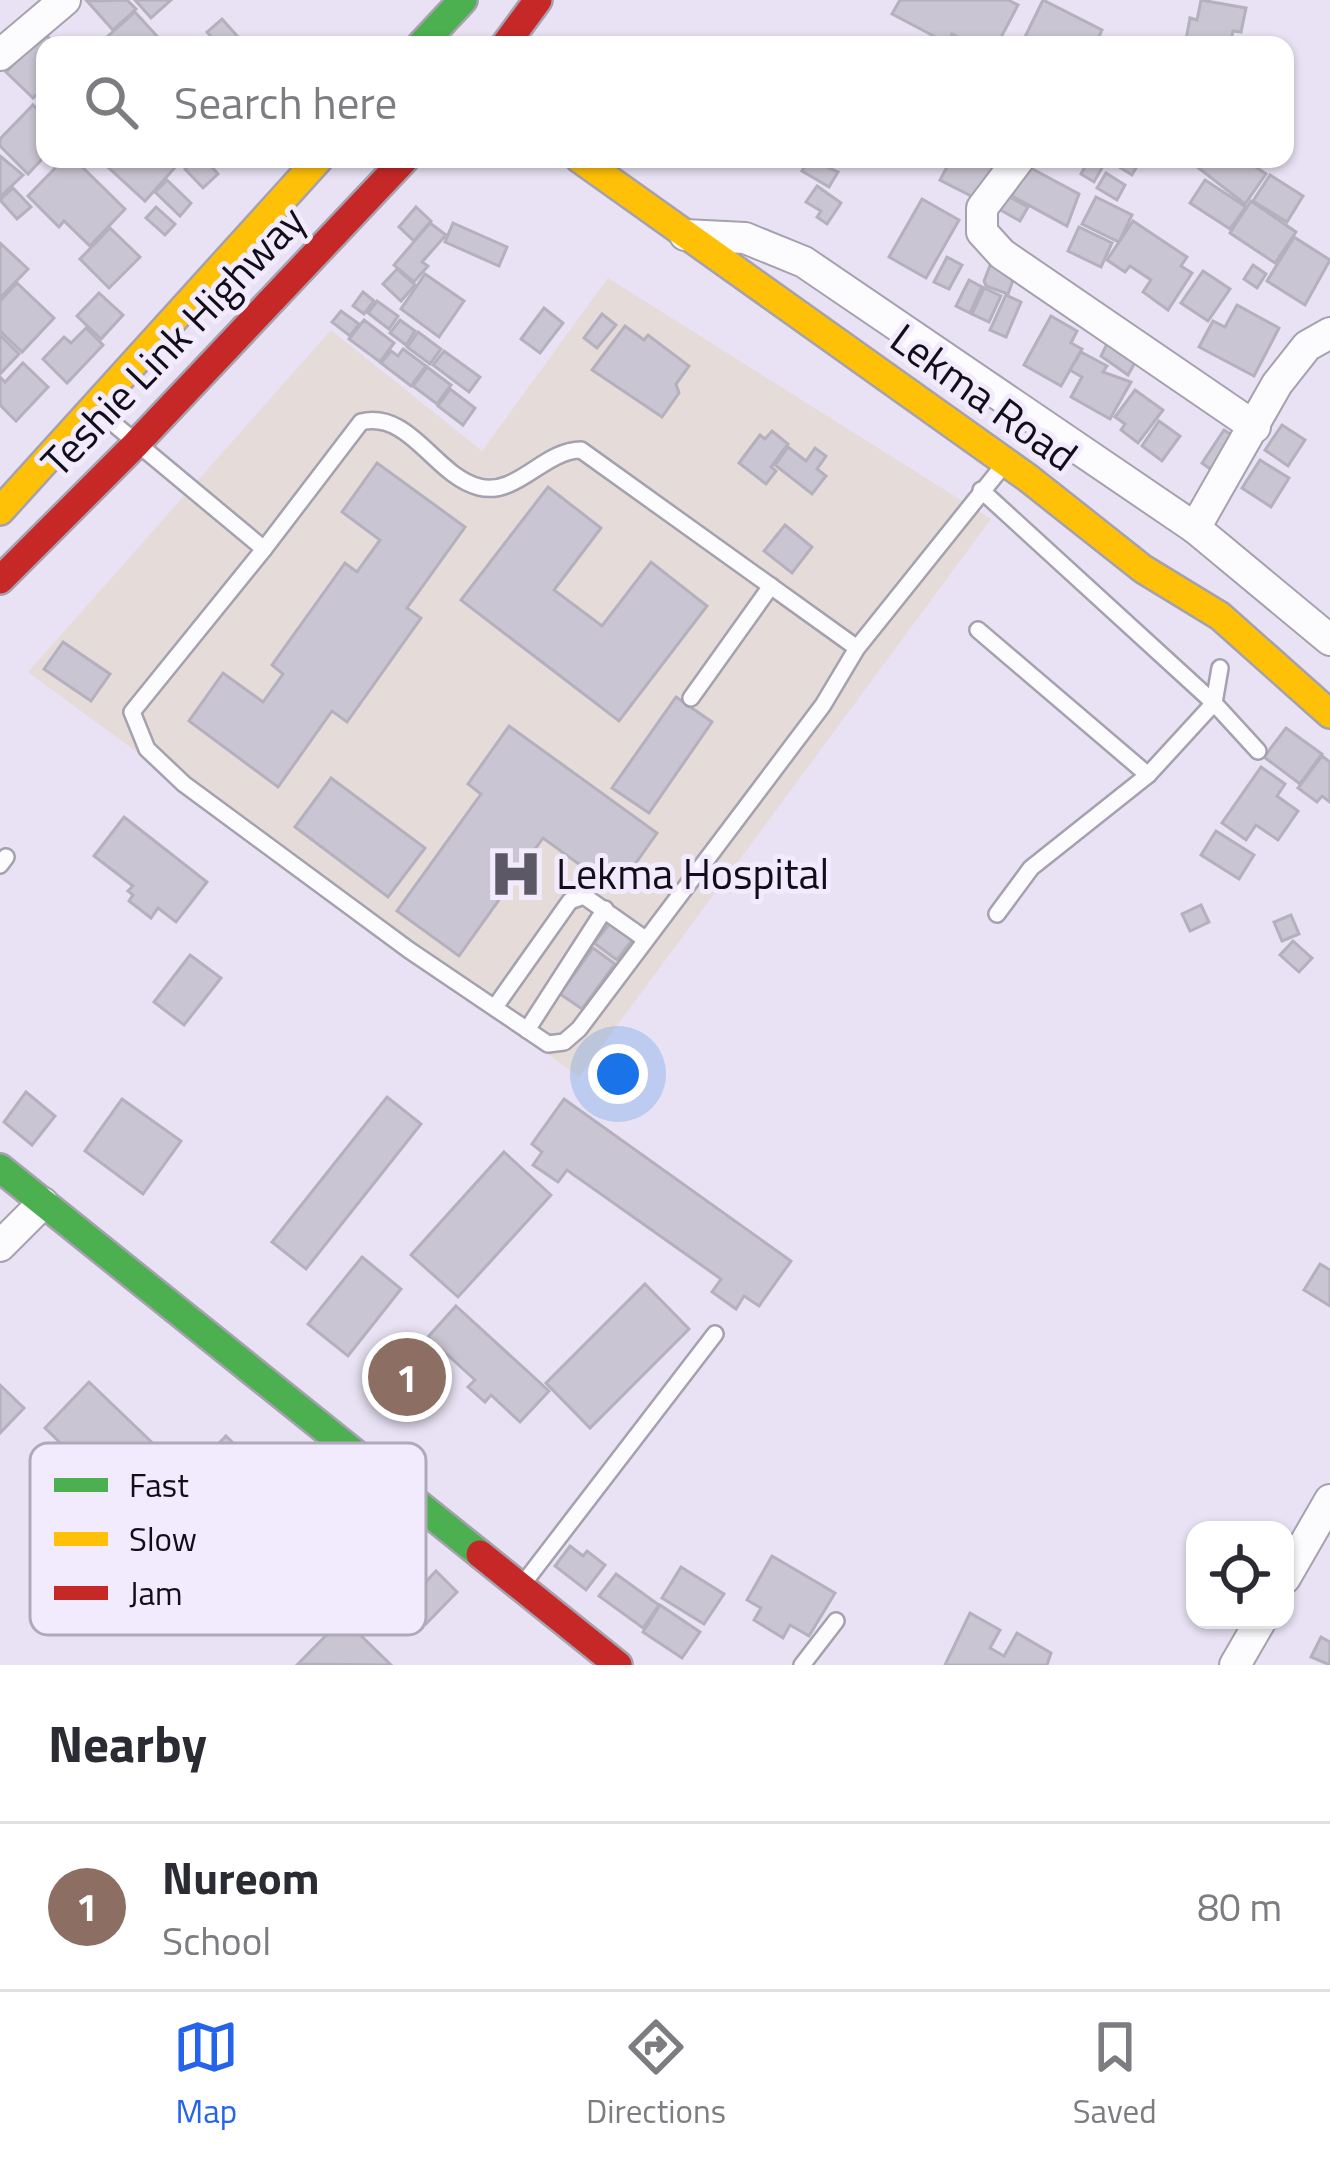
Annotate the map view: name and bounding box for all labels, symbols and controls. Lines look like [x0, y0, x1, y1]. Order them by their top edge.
search box [36, 36, 1294, 168]
text: Search here [174, 68, 397, 136]
icon: search [78, 69, 144, 135]
street label: Teshie Link Highway [25, 190, 319, 491]
street label: Lekma Road [878, 306, 1091, 486]
place label: Lekma Hospital [556, 841, 829, 905]
hospital icon: Lekma Hospital [487, 845, 545, 903]
your location [588, 1044, 648, 1104]
pin: 1 [368, 1332, 446, 1422]
legend [30, 1443, 426, 1635]
text: Fast [129, 1460, 189, 1510]
text: Slow [129, 1514, 197, 1564]
map controls [1186, 1521, 1294, 1629]
button: locate [1186, 1521, 1294, 1629]
text: Jam [129, 1568, 183, 1618]
text: Nearby [48, 1704, 207, 1782]
text: Nureom [162, 1843, 319, 1911]
text: 1 [76, 1877, 98, 1936]
text: 80 m [1197, 1877, 1282, 1936]
text: School [162, 1911, 271, 1970]
tab: Map [173, 2014, 239, 2136]
tab: Directions [586, 2014, 726, 2136]
tab: Saved [1073, 2014, 1157, 2136]

